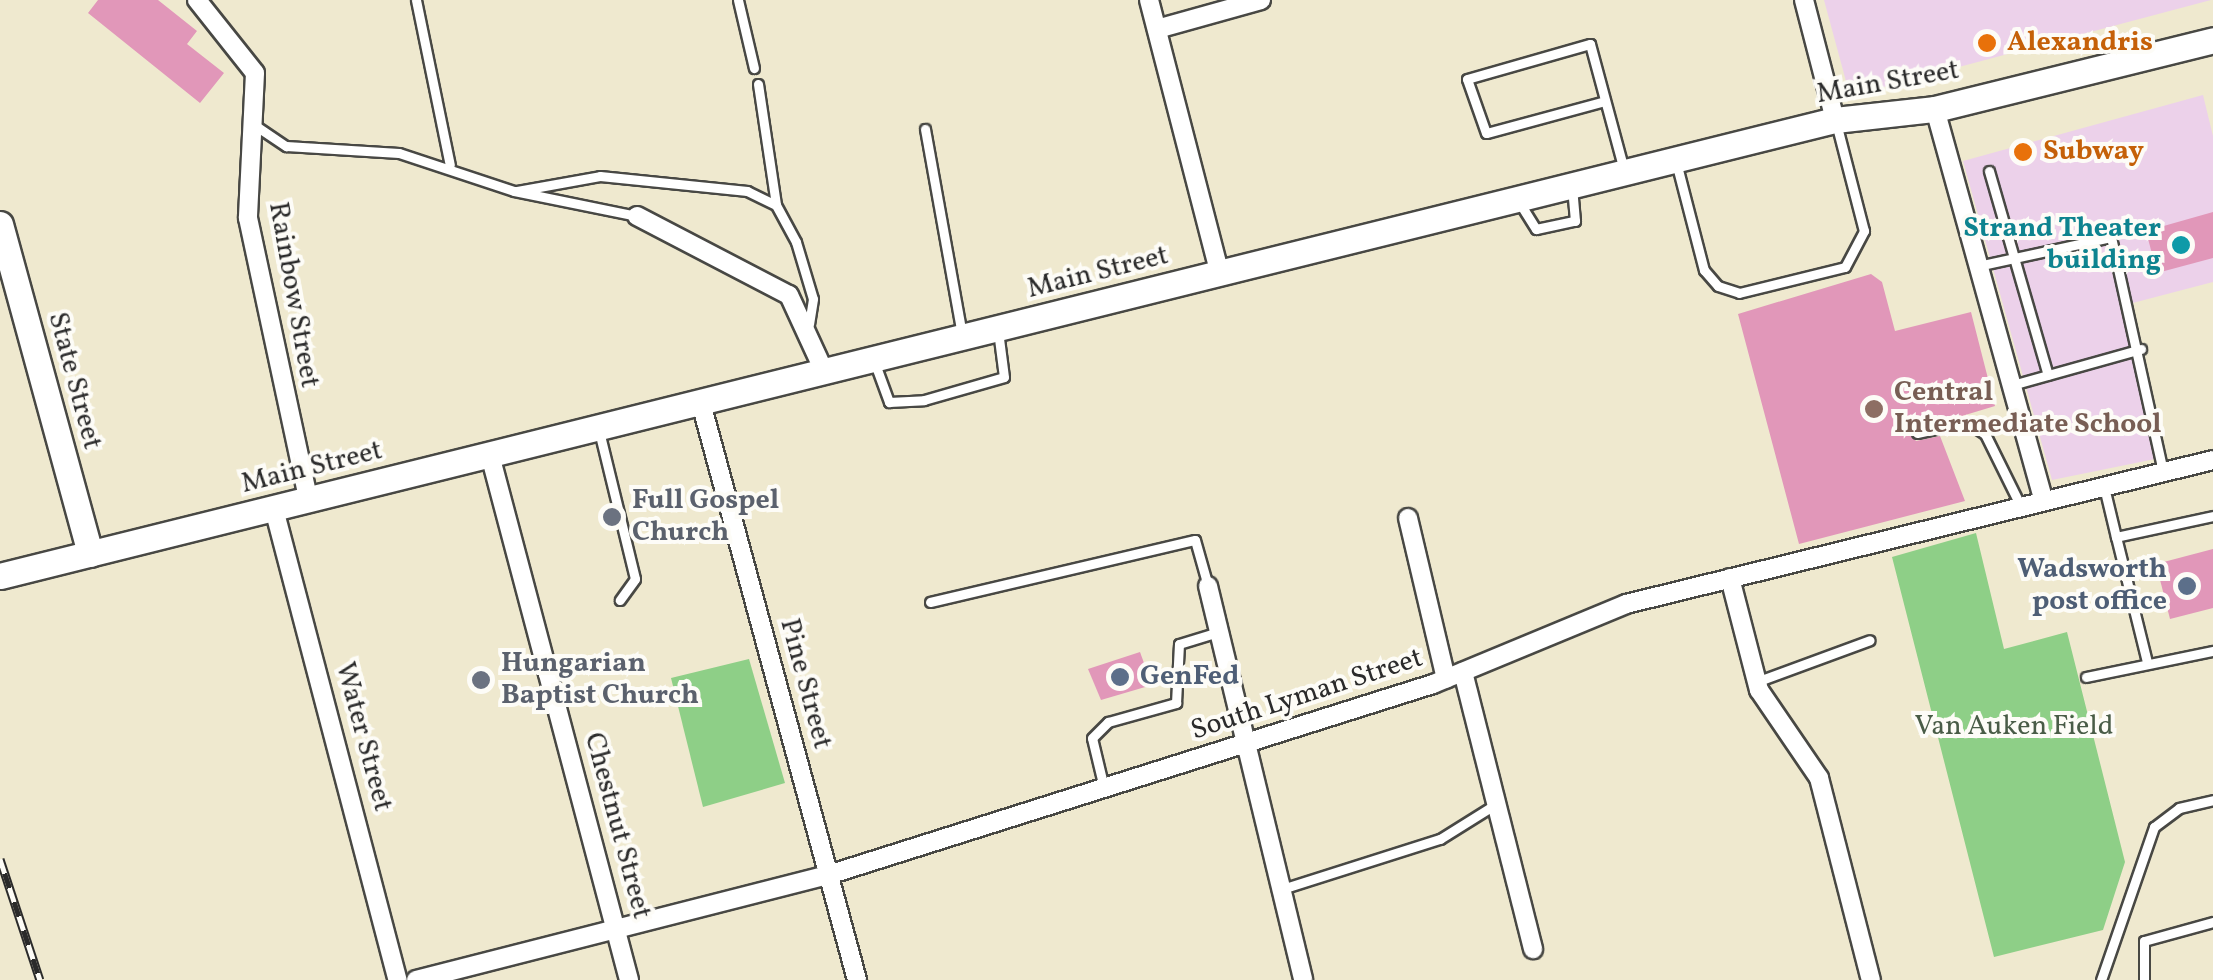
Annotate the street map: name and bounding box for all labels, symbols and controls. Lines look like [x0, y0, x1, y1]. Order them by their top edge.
place label: Alexandris [2007, 26, 2153, 60]
marker: Alexandris [1976, 32, 1998, 54]
street label: Main Street [1814, 54, 1962, 112]
place label: Subway [2043, 135, 2144, 169]
marker: Subway [2012, 141, 2034, 163]
street label: Rainbow Street [260, 199, 326, 391]
place label: Strand Theater building [1963, 212, 2161, 278]
marker: Strand Theater building [2170, 234, 2192, 256]
street label: Main Street [1024, 239, 1172, 307]
street label: State Street [40, 309, 108, 453]
place label: Central Intermediate School [1894, 376, 2162, 442]
marker: Central Intermediate School [1863, 398, 1885, 420]
street label: Main Street [238, 434, 386, 502]
place label: Full Gospel Church [632, 484, 779, 550]
marker: Full Gospel Church [601, 506, 623, 528]
place label: Wadsworth post office [2017, 553, 2167, 619]
marker: Wadsworth post office [2176, 575, 2198, 597]
street label: Pine Street [771, 615, 839, 753]
street label: South Lyman Street [1187, 642, 1427, 748]
place label: Hungarian Baptist Church [501, 647, 699, 713]
street label: Water Street [327, 659, 399, 815]
place label: GenFed [1140, 660, 1239, 694]
marker: GenFed [1109, 666, 1131, 688]
marker: Hungarian Baptist Church [470, 669, 492, 691]
park label: Van Auken Field [1914, 710, 2114, 744]
street label: Chestnut Street [576, 729, 658, 923]

